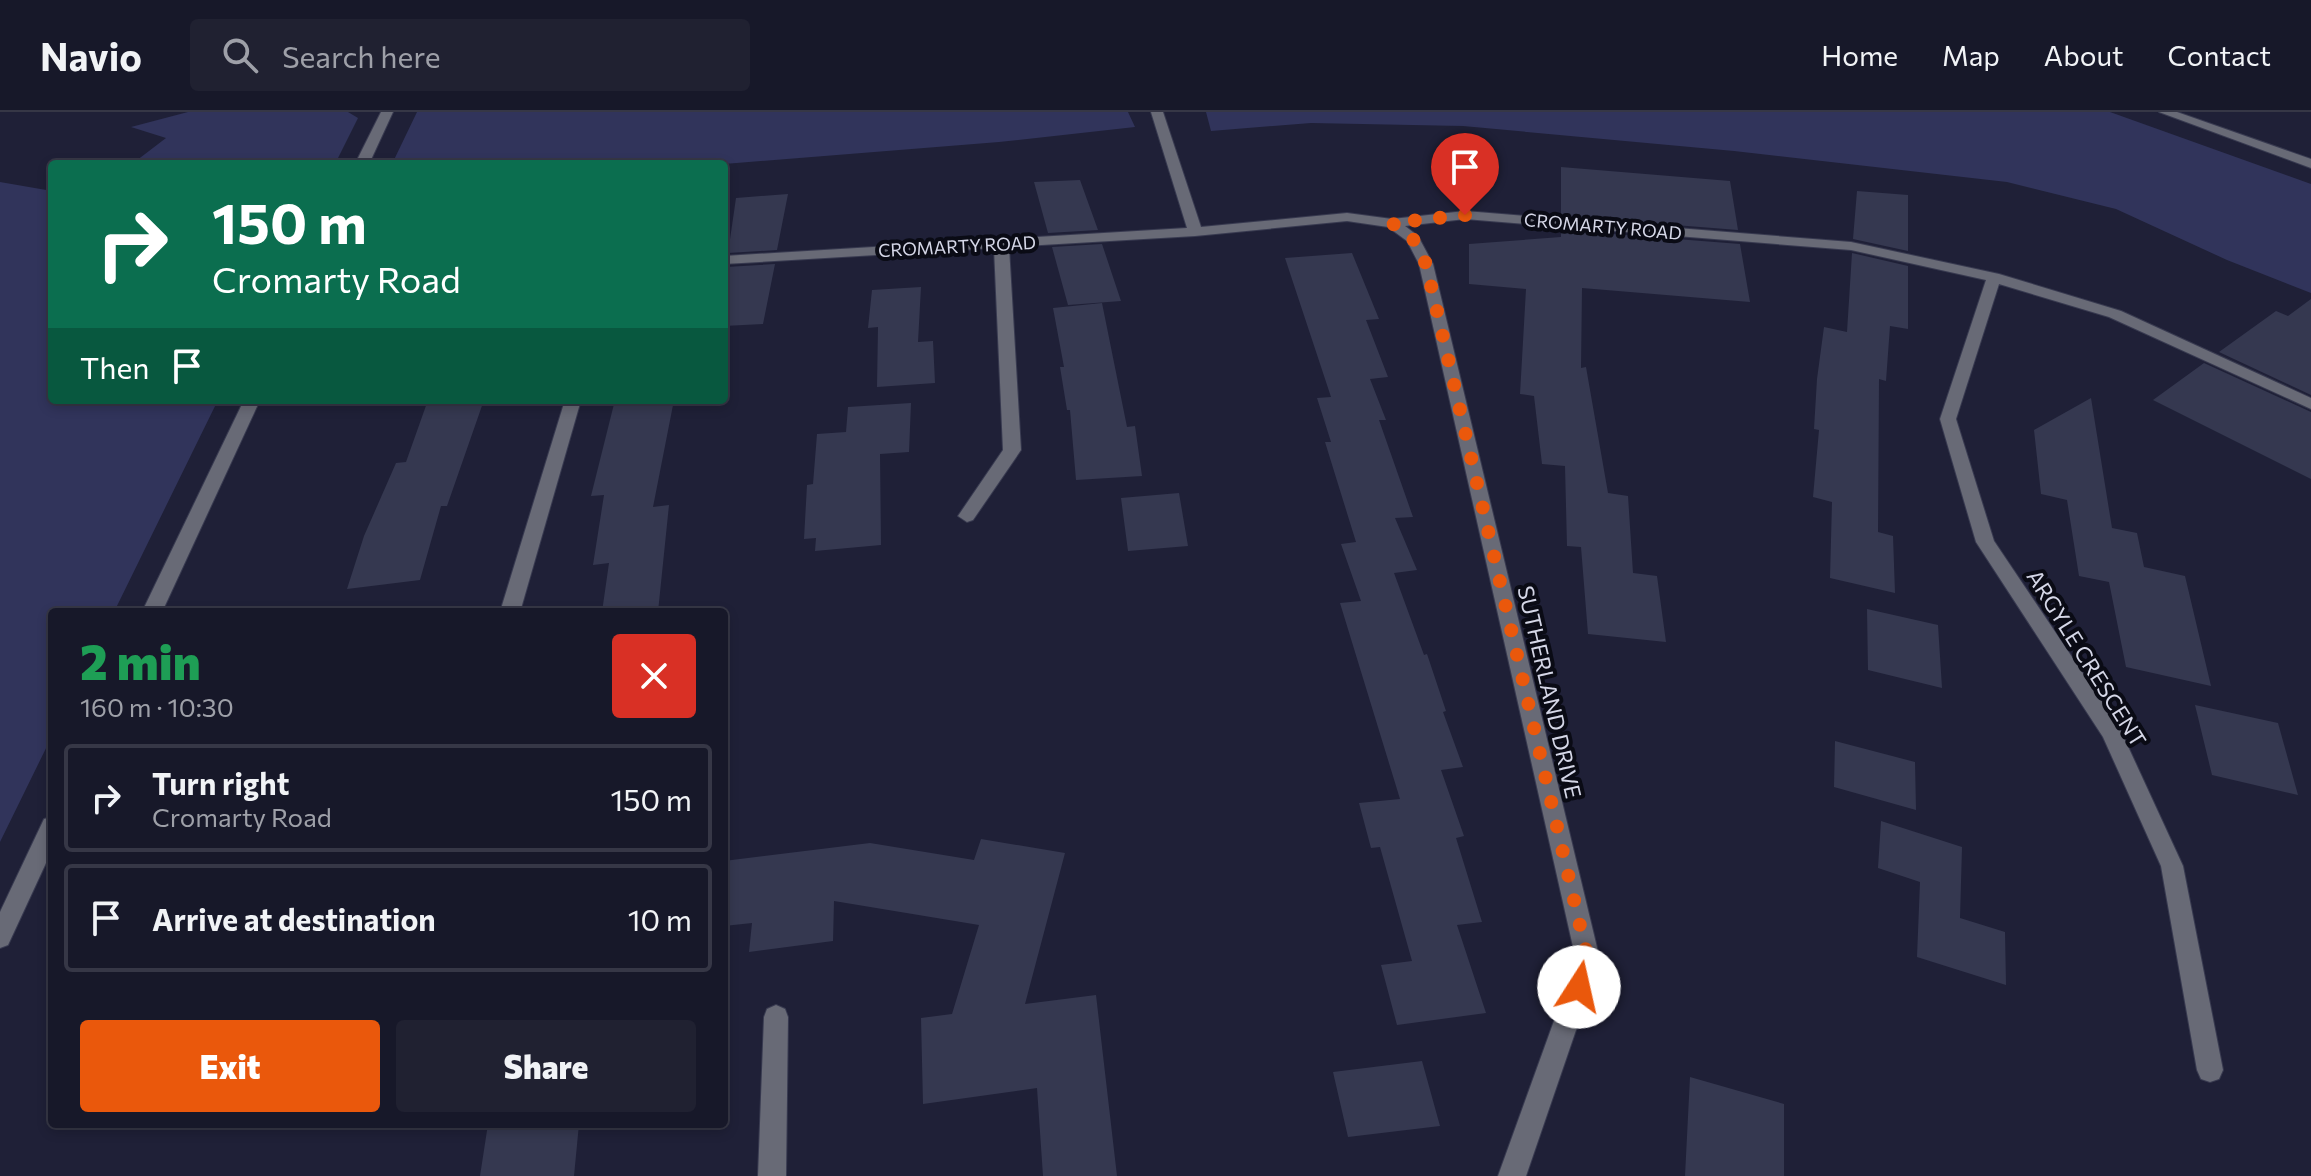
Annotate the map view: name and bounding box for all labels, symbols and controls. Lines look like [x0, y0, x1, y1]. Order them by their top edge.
search box [190, 19, 750, 91]
text: Navio [40, 32, 142, 79]
icon: search [218, 33, 262, 77]
text: Search here [282, 37, 441, 74]
text: Home [1821, 38, 1898, 72]
text: Map [1942, 38, 2000, 72]
text: About [2044, 38, 2124, 72]
text: Contact [2168, 38, 2271, 72]
pin [1431, 133, 1499, 215]
icon: arrive [1443, 145, 1487, 189]
text: 150 m [212, 187, 367, 256]
icon: right [80, 192, 184, 296]
street label: CROMARTY ROAD [1523, 208, 1683, 244]
street label: CROMARTY ROAD [877, 231, 1037, 261]
text: Cromarty Road [212, 256, 461, 300]
icon: arrive [165, 344, 209, 388]
text: Then [80, 348, 149, 385]
street label: ARGYLE CRESCENT [2021, 564, 2153, 752]
street label: SUTHERLAND DRIVE [1512, 583, 1588, 801]
text: 2 min [80, 631, 201, 690]
button: close [612, 634, 696, 718]
text: 160 m · 10:30 [80, 691, 234, 722]
text: Turn right [152, 764, 289, 801]
icon: right [84, 776, 128, 820]
text: 150 m [610, 780, 692, 817]
text: Cromarty Road [152, 801, 332, 832]
icon: arrive [84, 896, 128, 940]
text: Arrive at destination [152, 900, 436, 937]
text: 10 m [628, 900, 692, 937]
position arrow [1537, 945, 1621, 1029]
button: Exit [80, 1020, 380, 1112]
button: Share [396, 1020, 696, 1112]

